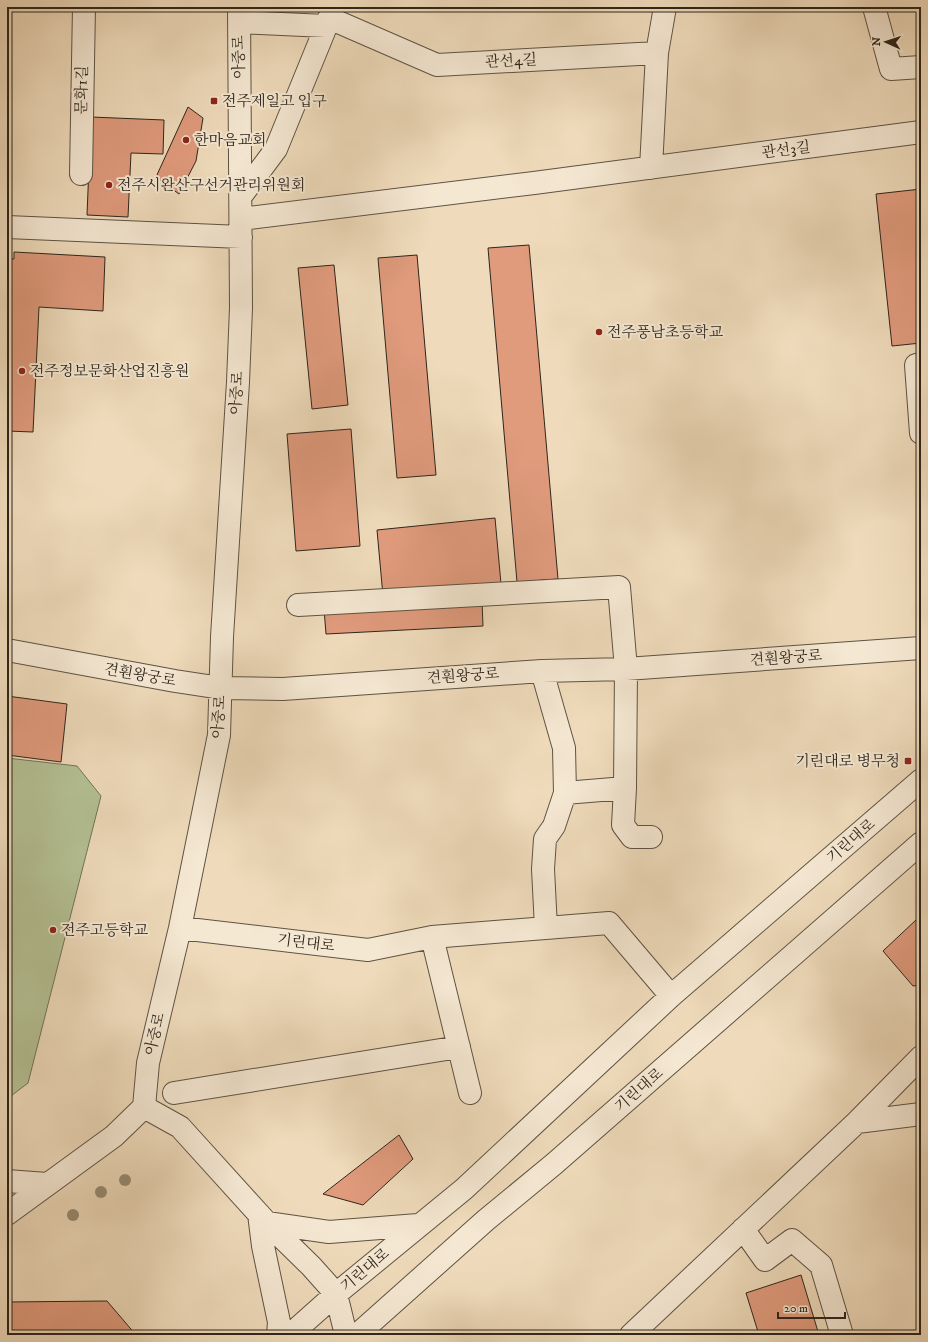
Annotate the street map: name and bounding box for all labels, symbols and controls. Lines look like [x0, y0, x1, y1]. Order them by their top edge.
north arrow [866, 22, 906, 62]
street label: 아중로 [229, 35, 249, 79]
text: N [870, 37, 884, 46]
street label: 관선4길 [484, 50, 538, 72]
street label: 문화1길 [72, 65, 92, 115]
place label: 전주제일고 입구 [222, 92, 327, 111]
marker: 전주제일고 입구 [209, 96, 219, 106]
place label: 한마음교회 [194, 131, 266, 150]
marker: 한마음교회 [181, 135, 191, 145]
street label: 관선3길 [760, 138, 812, 162]
place label: 전주시완산구선거관리위원회 [117, 176, 305, 195]
marker: 전주시완산구선거관리위원회 [104, 180, 114, 190]
place label: 전주풍남초등학교 [607, 323, 723, 342]
marker: 전주풍남초등학교 [594, 327, 604, 337]
place label: 전주정보문화산업진흥원 [30, 362, 189, 381]
marker: 전주정보문화산업진흥원 [17, 366, 27, 376]
street label: 아중로 [226, 370, 248, 415]
street label: 견훤왕궁로 [749, 646, 823, 670]
street label: 견훤왕궁로 [103, 659, 178, 691]
street label: 견훤왕궁로 [426, 664, 500, 688]
street label: 아중로 [208, 694, 230, 739]
place label: 기린대로 병무청 [795, 752, 900, 771]
marker: 기린대로 병무청 [903, 756, 913, 766]
street label: 기린대로 [823, 814, 879, 867]
place label: 전주고등학교 [61, 921, 148, 940]
marker: 전주고등학교 [48, 925, 58, 935]
street label: 기린대로 [276, 930, 336, 956]
street label: 아중로 [141, 1010, 169, 1057]
street label: 기린대로 [611, 1063, 667, 1116]
street label: 기린대로 [337, 1244, 394, 1296]
scale bar [778, 1294, 845, 1320]
text: 20 m [784, 1301, 808, 1316]

